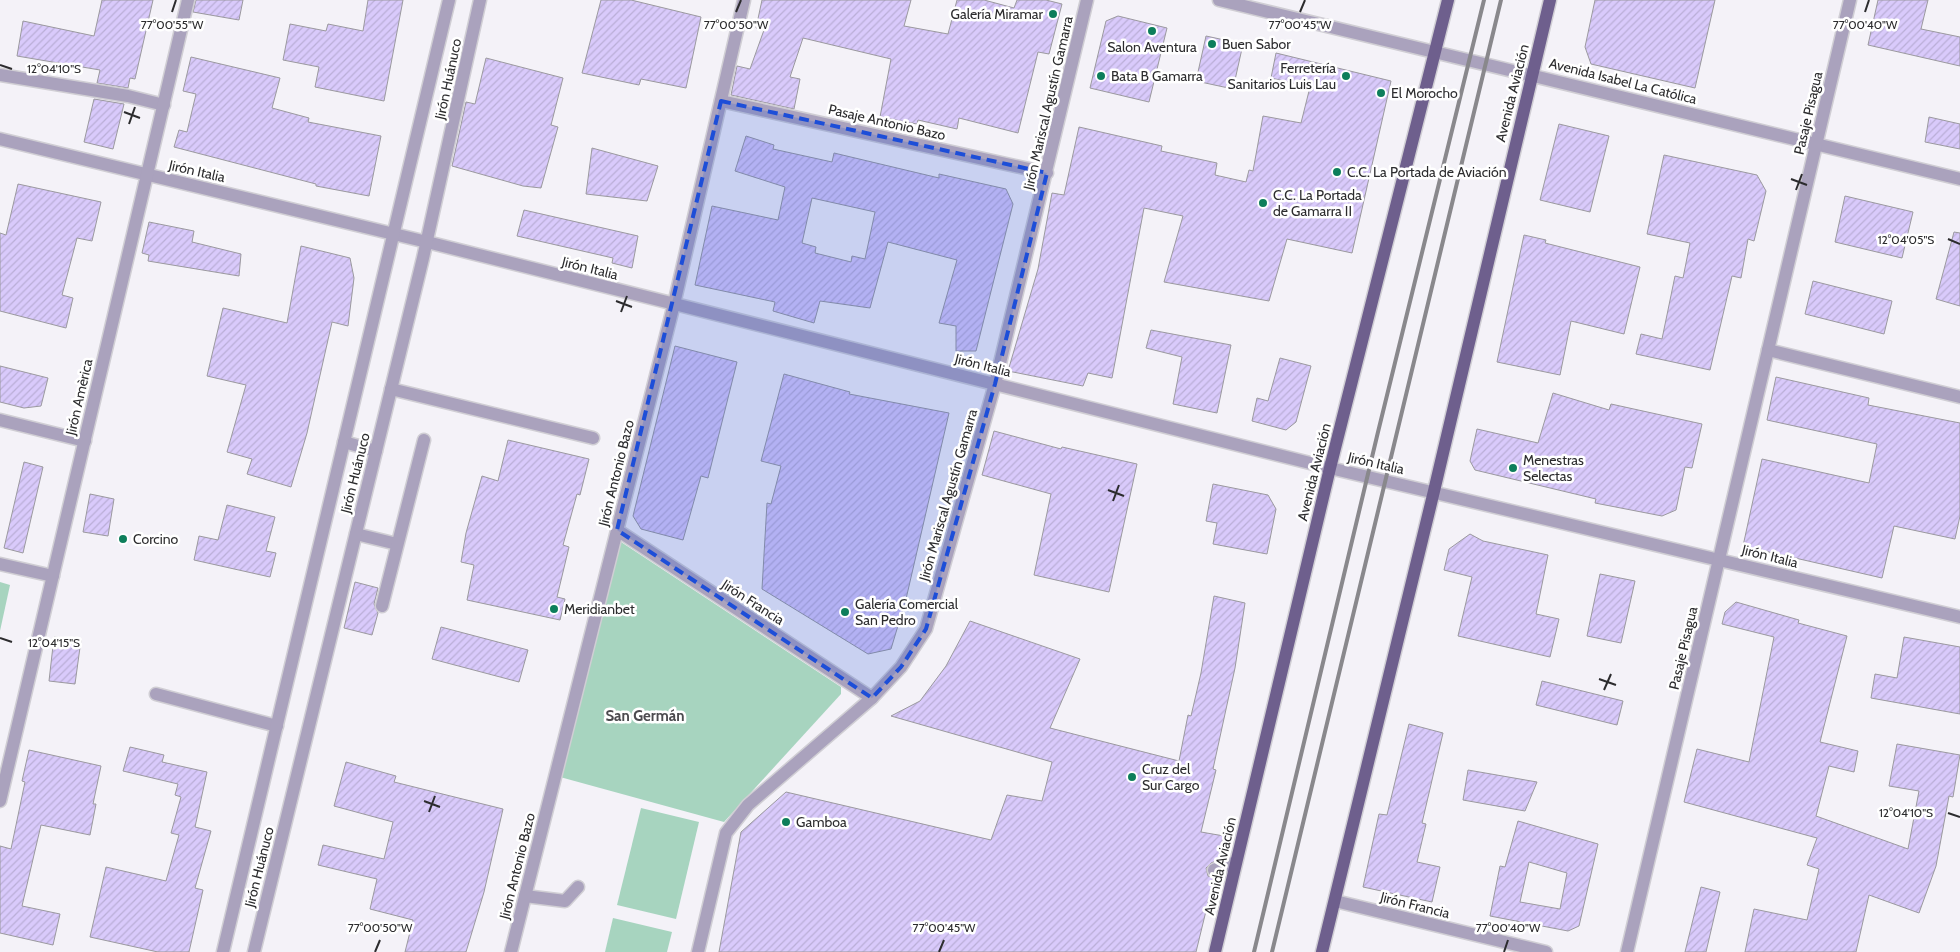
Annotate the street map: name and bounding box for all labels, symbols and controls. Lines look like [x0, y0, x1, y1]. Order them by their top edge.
place label: Galería Miramar [951, 5, 1044, 23]
marker: Galería Miramar [1047, 8, 1059, 20]
street label: Jirón Mariscal Agustín Gamarra [1019, 14, 1077, 193]
text: 77°00'55"W [141, 17, 204, 32]
text: 77°00'50"W [704, 17, 769, 32]
text: 77°00'45"W [1269, 17, 1332, 32]
text: 77°00'40"W [1833, 17, 1898, 32]
marker: Salon Aventura [1146, 25, 1158, 37]
place label: Buen Sabor [1222, 35, 1291, 53]
street label: Jirón Huánuco [430, 37, 465, 122]
place label: Salon Aventura [1107, 38, 1197, 56]
marker: Buen Sabor [1206, 38, 1218, 50]
street label: Avenida Aviación [1491, 42, 1533, 144]
street label: Avenida Isabel La Católica [1547, 54, 1699, 108]
place label: Ferretería Sanitarios Luis Lau [1228, 59, 1336, 93]
text: 12°04'10"S [27, 61, 81, 76]
place label: Bata B Gamarra [1111, 67, 1203, 85]
street label: Pasaje Pisagua [1790, 69, 1826, 156]
marker: Bata B Gamarra [1095, 70, 1107, 82]
marker: Ferretería Sanitarios Luis Lau [1340, 70, 1352, 82]
place label: El Morocho [1391, 84, 1458, 102]
marker: El Morocho [1375, 87, 1387, 99]
street label: Pasaje Antonio Bazo [827, 100, 948, 144]
street label: Jirón Italia [166, 156, 227, 186]
place label: C.C. La Portada de Aviación [1347, 163, 1507, 181]
marker: C.C. La Portada de Aviación [1331, 166, 1343, 178]
place label: C.C. La Portada de Gamarra II [1273, 186, 1362, 220]
marker: C.C. La Portada de Gamarra II [1257, 197, 1269, 209]
text: 12°04'05"S [1878, 232, 1934, 247]
street label: Jirón Italia [559, 252, 620, 284]
street label: Jirón Italia [952, 349, 1013, 381]
street label: Jirón Amèrica [61, 357, 97, 438]
street label: Jirón Mariscal Agustín Gamarra [915, 407, 981, 584]
street label: Jirón Antonio Bazo [594, 418, 638, 529]
street label: Avenida Aviación [1293, 421, 1335, 523]
street label: Jirón Huánuco [336, 431, 374, 516]
street label: Jirón Italia [1345, 448, 1406, 478]
place label: Menestras Selectas [1523, 451, 1584, 485]
marker: Menestras Selectas [1507, 462, 1519, 474]
place label: Corcino [133, 530, 179, 548]
marker: Corcino [117, 533, 129, 545]
street label: Jirón Italia [1739, 540, 1800, 572]
street label: Jirón Francia [718, 575, 788, 629]
place label: Galería Comercial San Pedro [855, 595, 959, 629]
place label: Meridianbet [564, 600, 635, 618]
marker: Meridianbet [548, 603, 560, 615]
street label: Pasaje Pisagua [1665, 604, 1701, 691]
marker: Galería Comercial San Pedro [839, 606, 851, 618]
text: 12°04'15"S [28, 635, 80, 650]
district label: San Germán [605, 707, 685, 725]
place label: Cruz del Sur Cargo [1142, 760, 1200, 794]
marker: Cruz del Sur Cargo [1126, 771, 1138, 783]
text: 12°04'10"S [1879, 805, 1933, 820]
street label: Jirón Antonio Bazo [495, 811, 539, 922]
place label: Gamboa [796, 813, 847, 831]
street label: Avenida Aviación [1200, 815, 1240, 917]
marker: Gamboa [780, 816, 792, 828]
street label: Jirón Huánuco [240, 825, 278, 910]
street label: Jirón Francia [1377, 887, 1452, 922]
text: 77°00'50"W [348, 920, 413, 935]
text: 77°00'45"W [913, 920, 976, 935]
text: 77°00'40"W [1476, 920, 1541, 935]

